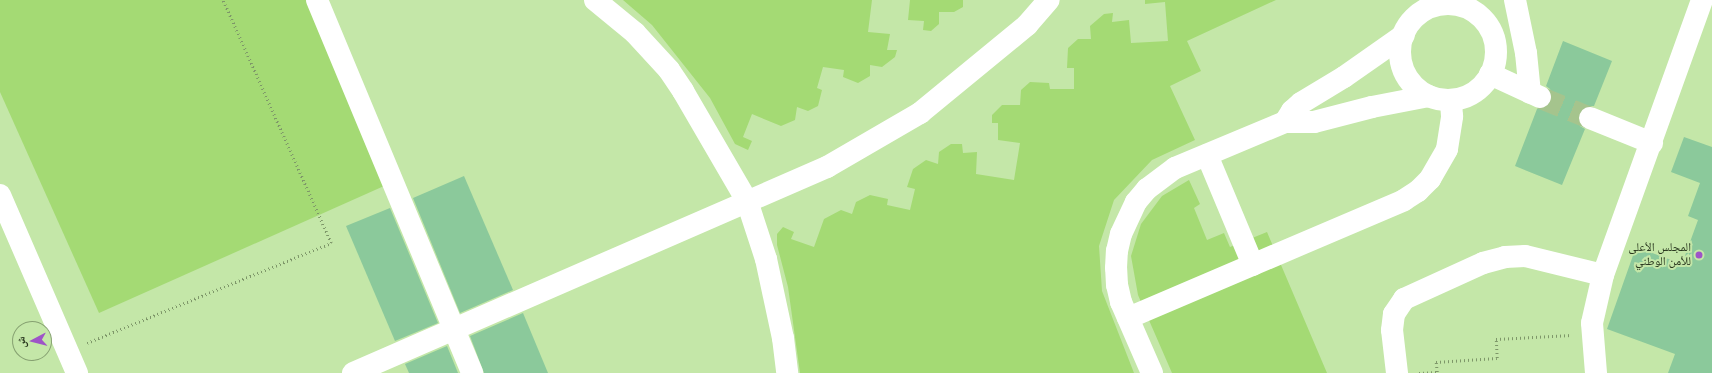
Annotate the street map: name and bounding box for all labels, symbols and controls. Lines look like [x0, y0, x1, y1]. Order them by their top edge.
place label: المجلس الأعلى للأمن الوطني [1628, 241, 1691, 269]
marker: المجلس الأعلى للأمن الوطني [1694, 250, 1704, 260]
north arrow [12, 321, 52, 361]
text: ش [14, 336, 28, 349]

